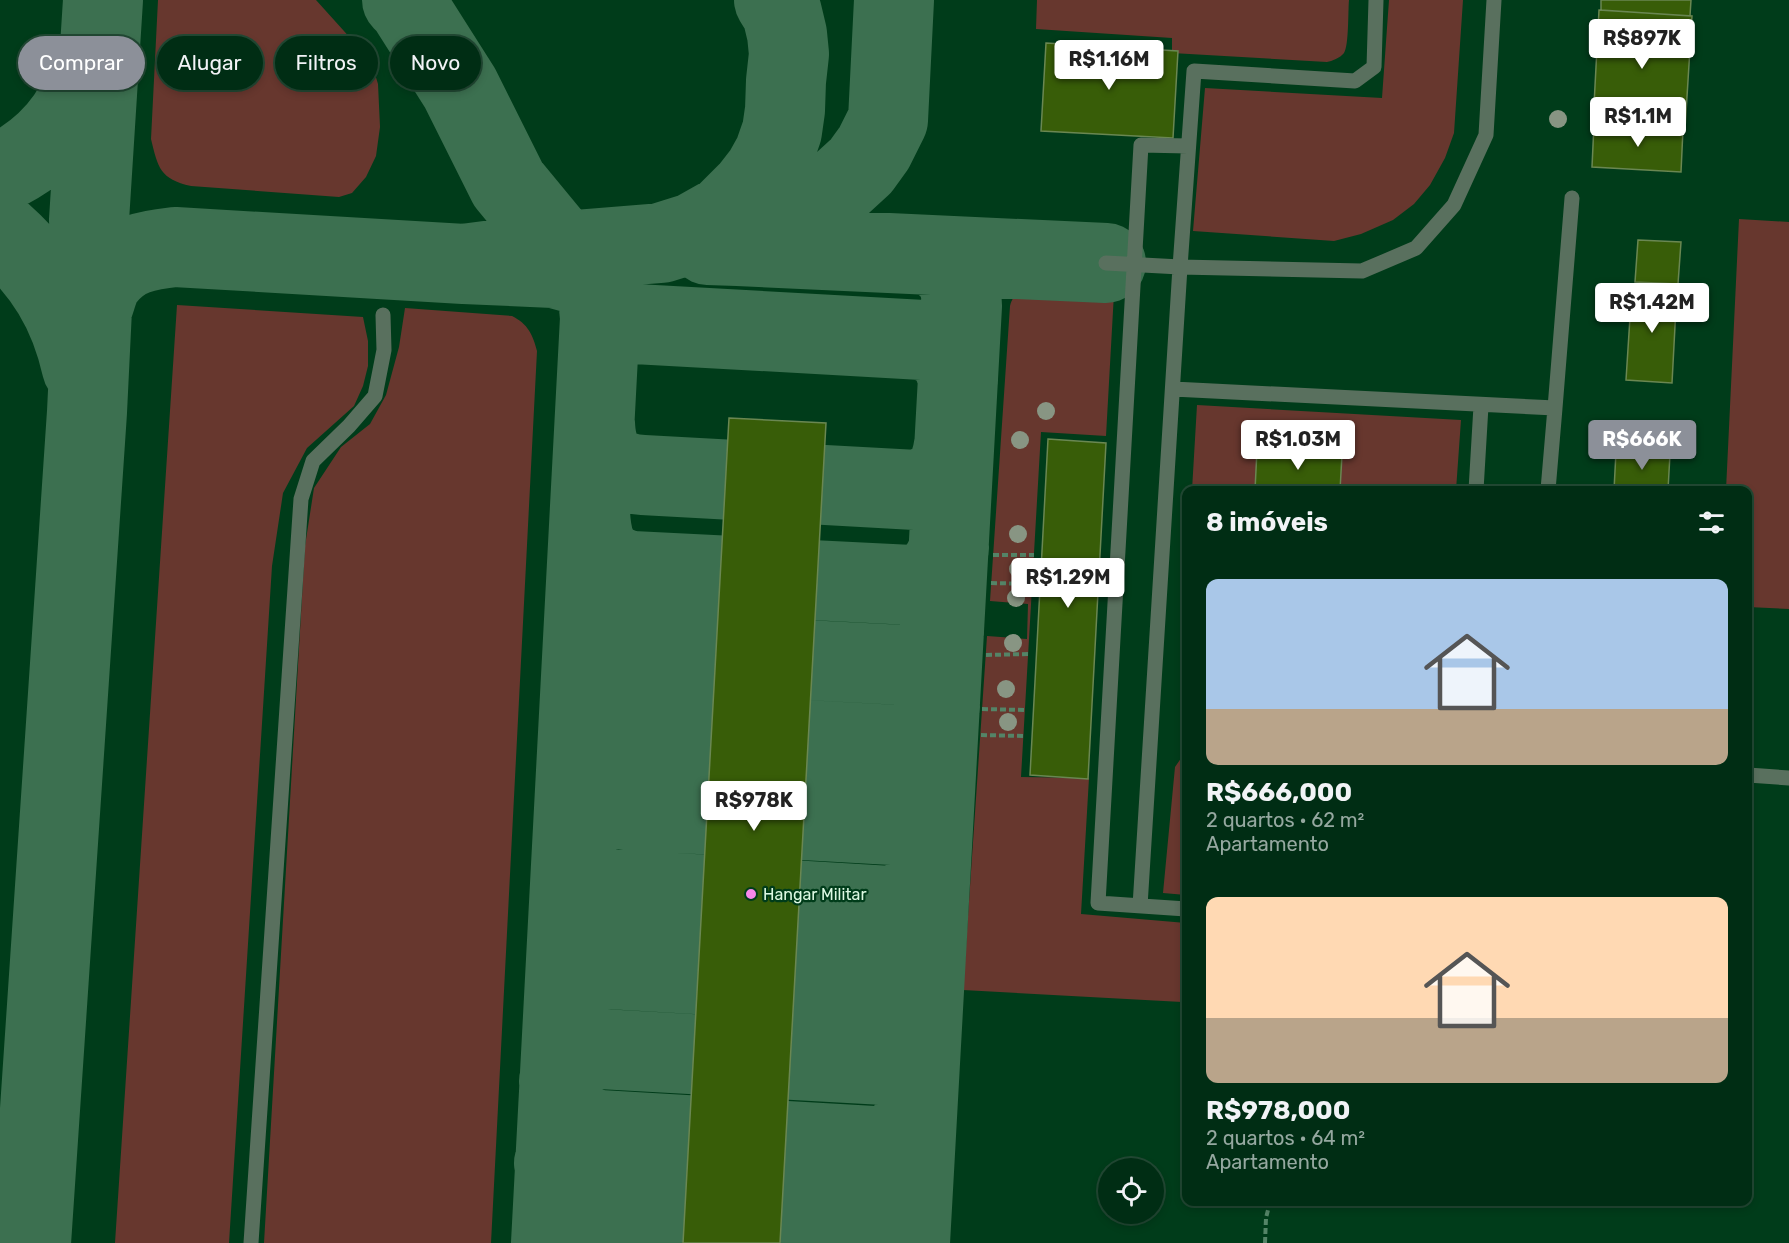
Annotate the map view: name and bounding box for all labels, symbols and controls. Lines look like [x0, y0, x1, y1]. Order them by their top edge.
pin: R$897K [1593, 19, 1691, 70]
text: R$897K [1603, 26, 1681, 50]
chip: Comprar [18, 36, 145, 90]
chip: Alugar [157, 36, 263, 90]
chip: Filtros [275, 36, 378, 90]
chip: Novo [390, 36, 481, 90]
pin: R$1.16M [1054, 40, 1164, 91]
text: R$1.16M [1068, 47, 1150, 71]
pin: R$1.1M [1589, 97, 1687, 148]
text: R$1.1M [1604, 104, 1672, 128]
pin: R$1.42M [1597, 283, 1707, 334]
text: R$1.42M [1609, 290, 1695, 314]
pin: R$1.03M [1243, 420, 1353, 471]
pin: R$666K [1593, 420, 1691, 471]
text: R$1.03M [1255, 427, 1341, 451]
text: R$666K [1602, 427, 1682, 451]
icon: filters [1695, 506, 1728, 539]
text: 8 imóveis [1206, 507, 1328, 538]
pin: R$1.29M [1013, 558, 1123, 609]
text: R$1.29M [1025, 565, 1111, 589]
icon: home [1413, 618, 1521, 726]
text: R$666,000 [1206, 777, 1352, 808]
pin: R$978K [705, 781, 803, 832]
text: R$978K [715, 788, 793, 812]
text: 2 quartos · 62 m² [1206, 808, 1364, 832]
text: Apartamento [1206, 832, 1329, 856]
place label: Hangar Militar [763, 885, 866, 904]
marker: Hangar Militar [744, 887, 758, 901]
icon: home [1413, 936, 1521, 1044]
text: R$978,000 [1206, 1095, 1350, 1126]
text: 2 quartos · 64 m² [1206, 1126, 1365, 1150]
text: Apartamento [1206, 1150, 1329, 1174]
map controls [1098, 1158, 1164, 1224]
button: locate [1098, 1158, 1164, 1224]

